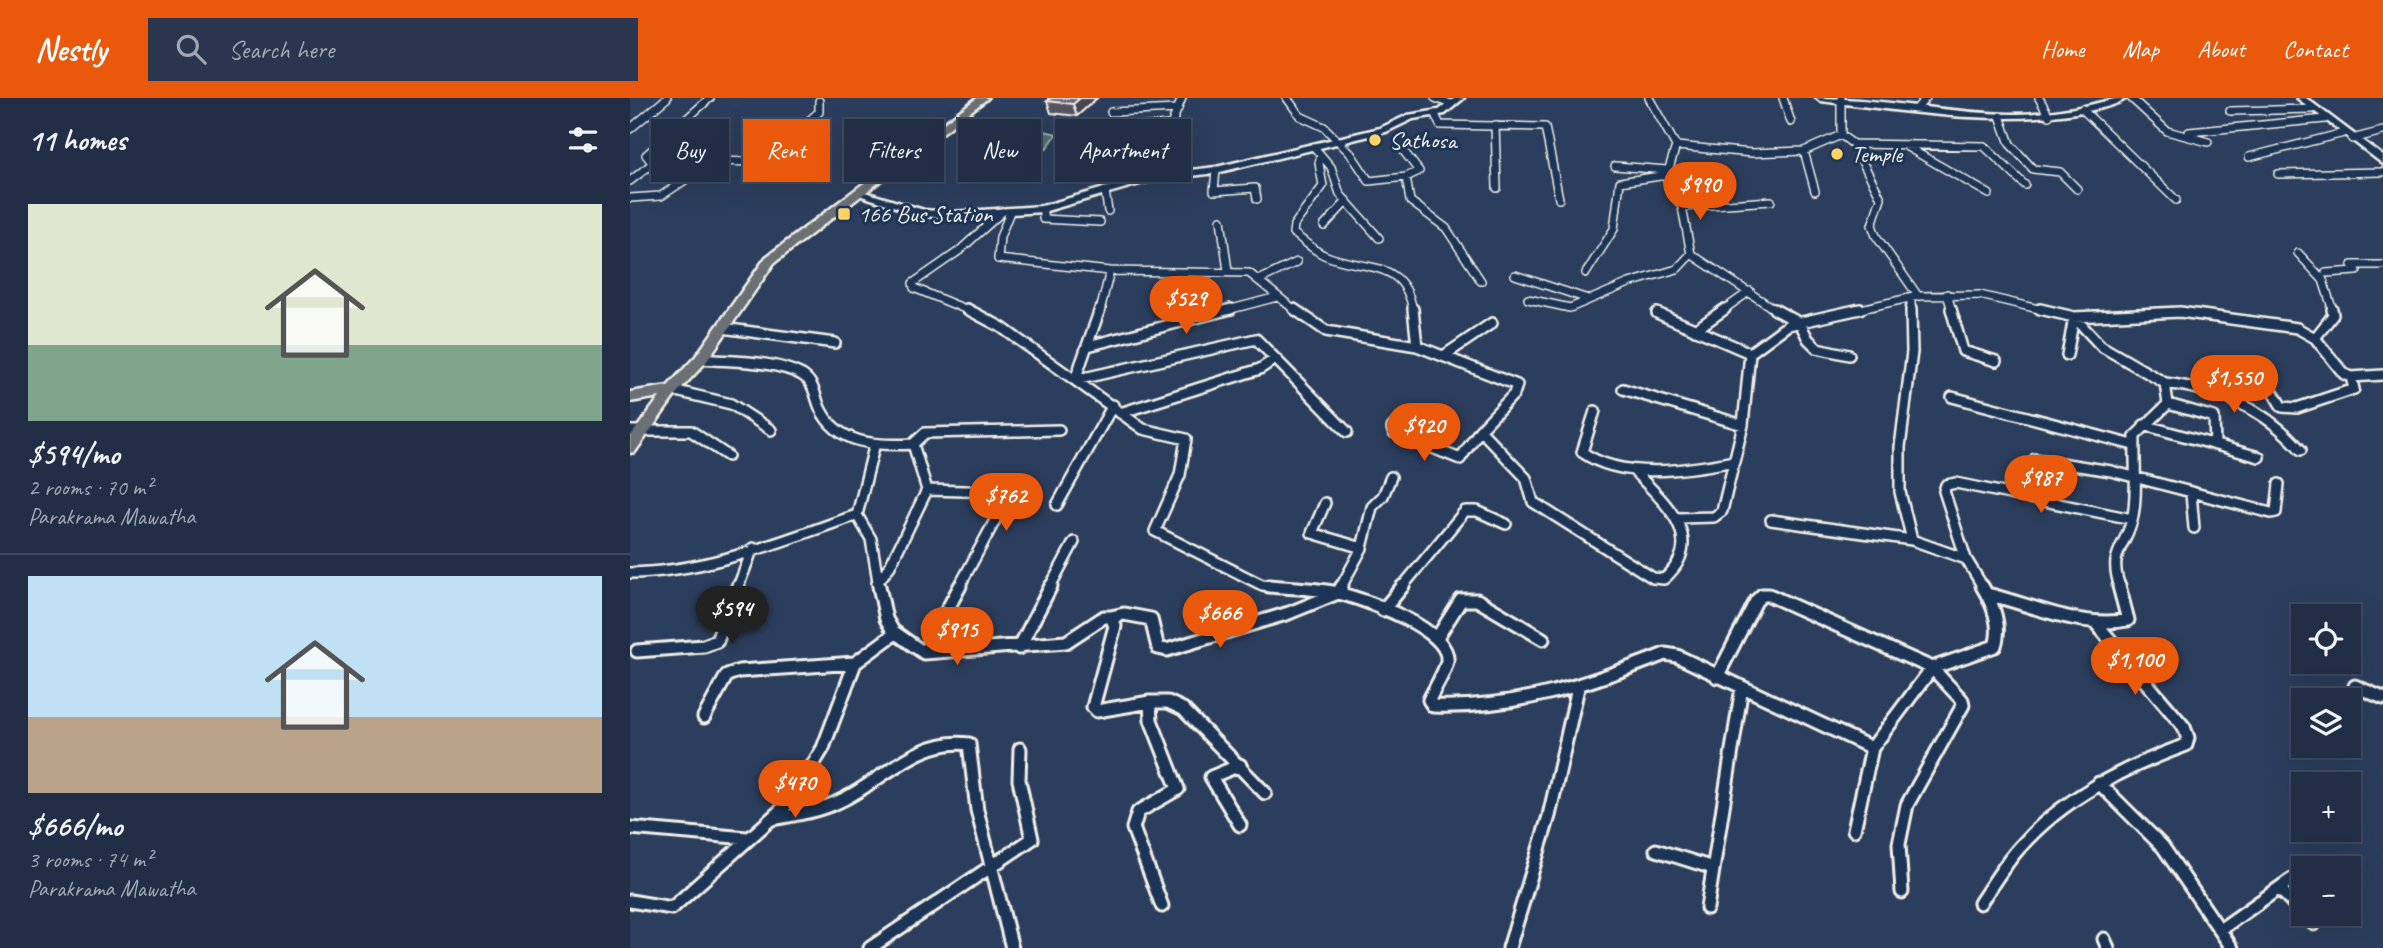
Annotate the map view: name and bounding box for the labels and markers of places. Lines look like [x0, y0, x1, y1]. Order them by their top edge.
place label: Sathosa [1389, 125, 1458, 155]
marker: Sathosa [1367, 132, 1383, 148]
place label: Temple [1851, 139, 1904, 169]
marker: Temple [1829, 146, 1845, 162]
pin: $990 [1659, 162, 1741, 222]
place label: 166 Bus Station [858, 199, 994, 229]
marker: 166 Bus Station [836, 206, 852, 222]
pin: $529 [1145, 276, 1227, 336]
pin: $1,550 [2177, 356, 2291, 415]
pin: $920 [1383, 404, 1465, 463]
pin: $987 [2000, 456, 2082, 515]
pin: $762 [965, 474, 1047, 533]
pin: $594 [691, 587, 773, 646]
pin: $666 [1179, 590, 1261, 650]
pin: $915 [916, 608, 998, 667]
pin: $1,100 [2078, 638, 2192, 697]
pin: $470 [754, 760, 836, 820]

